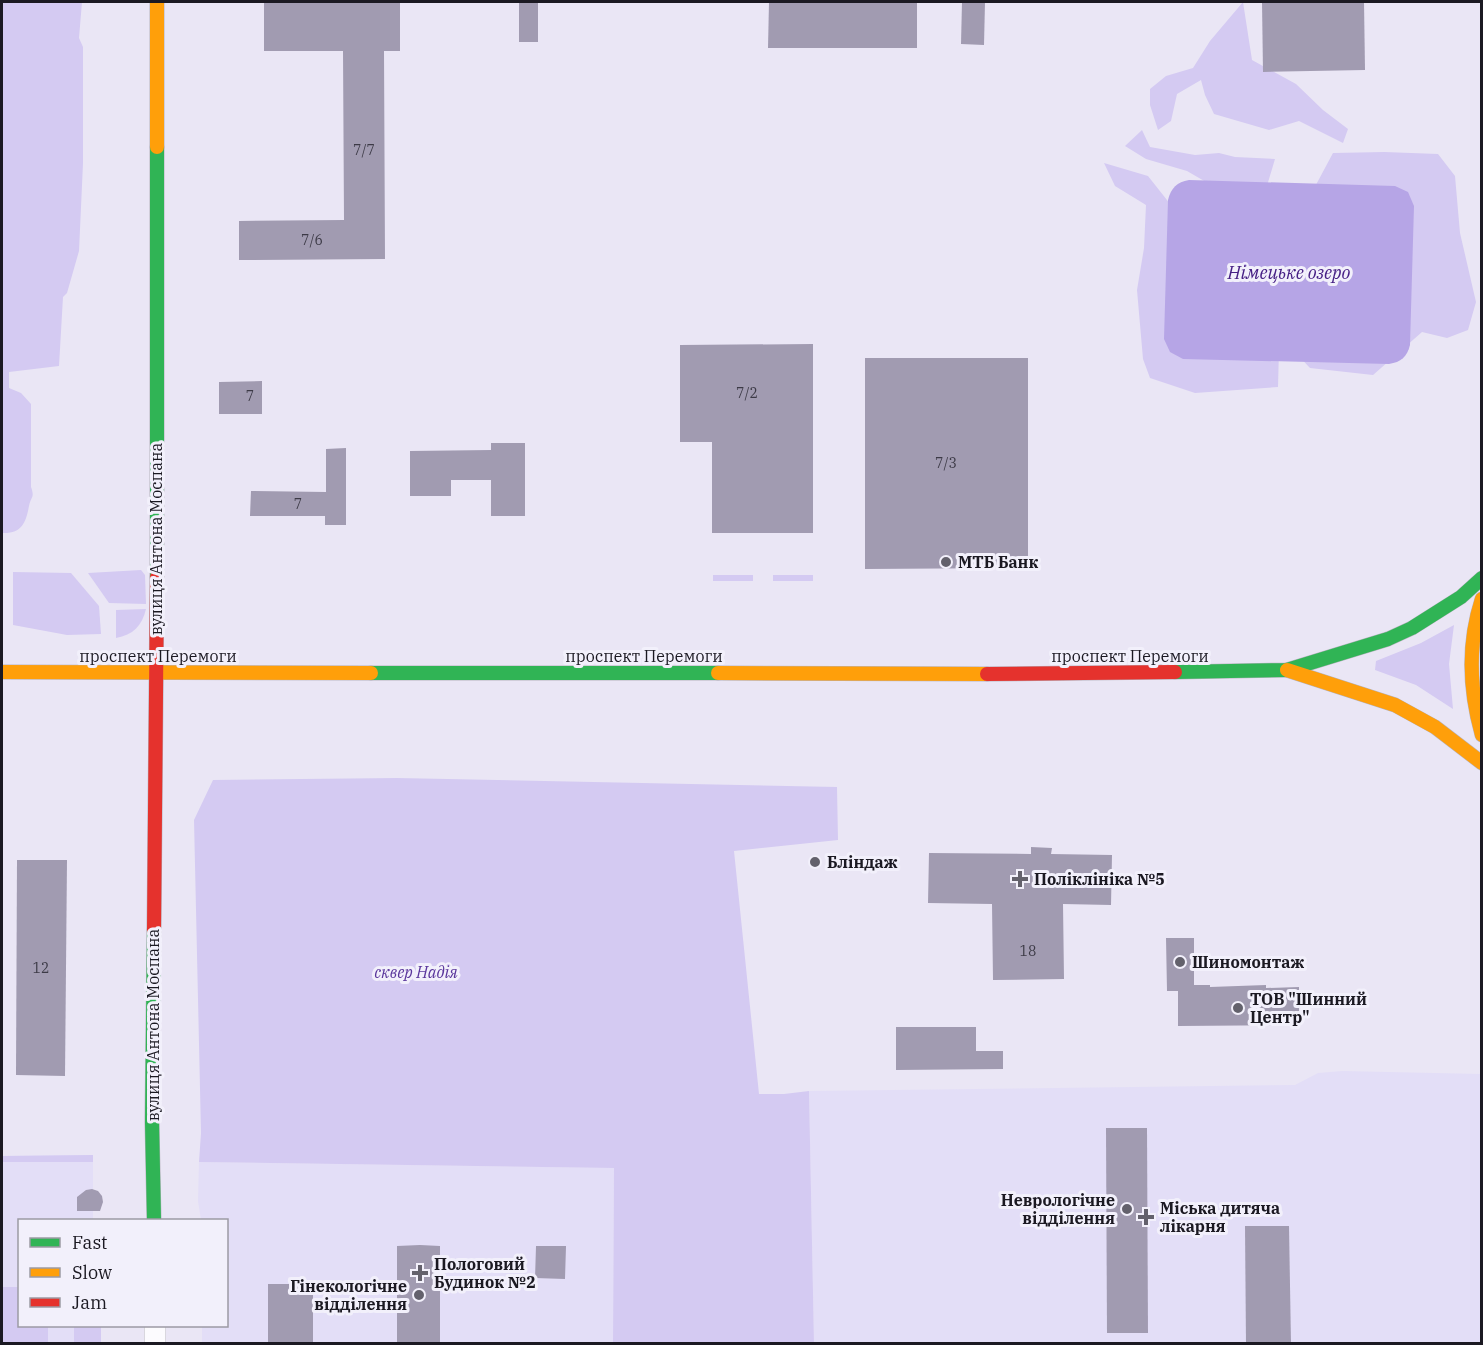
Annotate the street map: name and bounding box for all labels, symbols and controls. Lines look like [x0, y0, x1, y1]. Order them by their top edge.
house number: 7/7 [353, 141, 375, 159]
house number: 7/6 [301, 231, 323, 249]
water label: Німецьке озеро [1226, 261, 1351, 284]
house number: 7/2 [736, 384, 758, 402]
house number: 7 [246, 387, 254, 405]
street label: вулиця Антона Моспана [146, 443, 166, 635]
house number: 7/3 [935, 454, 957, 472]
house number: 7 [294, 495, 302, 513]
place label: МТБ Банк [958, 552, 1038, 572]
marker: МТБ Банк [939, 555, 953, 569]
street label: проспект Перемоги [79, 646, 237, 666]
street label: проспект Перемоги [565, 646, 723, 666]
street label: проспект Перемоги [1051, 646, 1209, 666]
place label: Бліндаж [827, 852, 898, 872]
marker: Бліндаж [808, 855, 822, 869]
place label: Поліклініка №5 [1034, 869, 1165, 889]
marker: Поліклініка №5 [1011, 870, 1029, 888]
street label: вулиця Антона Моспана [143, 929, 163, 1121]
house number: 18 [1020, 942, 1036, 960]
place label: Шиномонтаж [1192, 952, 1304, 972]
marker: Шиномонтаж [1173, 955, 1187, 969]
house number: 12 [33, 959, 49, 977]
park label: сквер Надія [374, 962, 458, 982]
place label: ТОВ "Шинний Центр" [1250, 989, 1367, 1027]
marker: ТОВ "Шинний Центр" [1231, 1001, 1245, 1015]
place label: Неврологічне відділення [1001, 1190, 1115, 1228]
place label: Міська дитяча лікарня [1159, 1198, 1280, 1236]
marker: Неврологічне відділення [1120, 1202, 1134, 1216]
marker: Міська дитяча лікарня [1137, 1208, 1155, 1226]
legend [18, 1219, 228, 1327]
text: Fast [72, 1231, 107, 1254]
place label: Пологовий Будинок №2 [434, 1254, 536, 1292]
text: Slow [72, 1261, 112, 1284]
marker: Пологовий Будинок №2 [411, 1264, 429, 1282]
place label: Гінекологічне відділення [290, 1276, 407, 1314]
marker: Гінекологічне відділення [412, 1288, 426, 1302]
text: Jam [72, 1291, 107, 1314]

